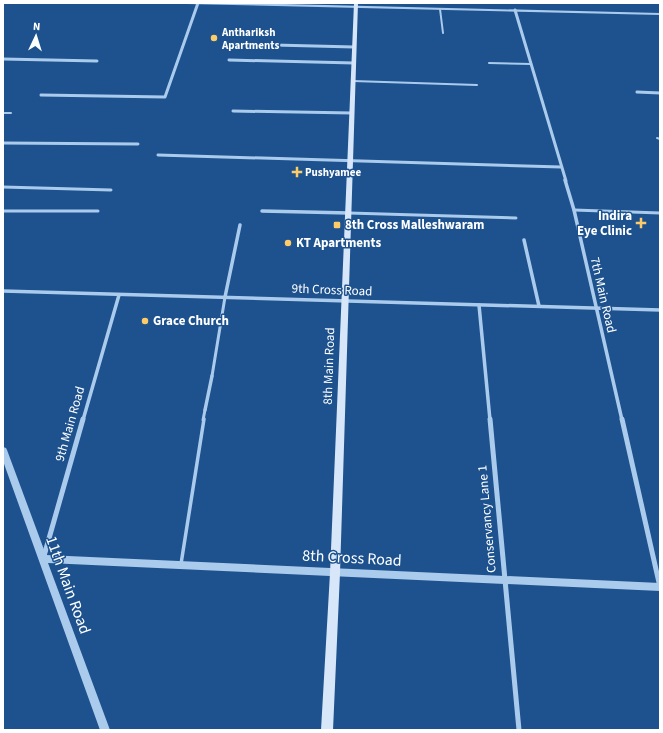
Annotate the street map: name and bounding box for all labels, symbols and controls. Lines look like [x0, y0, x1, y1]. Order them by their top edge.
north arrow [16, 16, 56, 56]
text: N [32, 19, 41, 34]
place label: Anthariksh Apartments [221, 25, 279, 53]
marker: Anthariksh Apartments [209, 33, 219, 43]
place label: Pushyamee [305, 165, 361, 180]
marker: Pushyamee [292, 167, 302, 177]
place label: Indira Eye Clinic [577, 207, 632, 240]
place label: 8th Cross Malleshwaram [345, 216, 484, 234]
marker: Indira Eye Clinic [635, 217, 647, 229]
marker: 8th Cross Malleshwaram [332, 220, 342, 230]
place label: KT Apartments [296, 234, 381, 252]
marker: KT Apartments [283, 238, 293, 248]
street label: 7th Main Road [586, 255, 620, 335]
street label: 9th Cross Road [291, 280, 373, 300]
place label: Grace Church [153, 312, 229, 330]
marker: Grace Church [140, 316, 150, 326]
street label: 8th Main Road [319, 327, 339, 405]
street label: 9th Main Road [51, 384, 89, 464]
street label: Conservancy Lane 1 [473, 464, 501, 574]
street label: 11th Main Road [40, 533, 96, 637]
street label: 8th Cross Road [302, 544, 402, 572]

